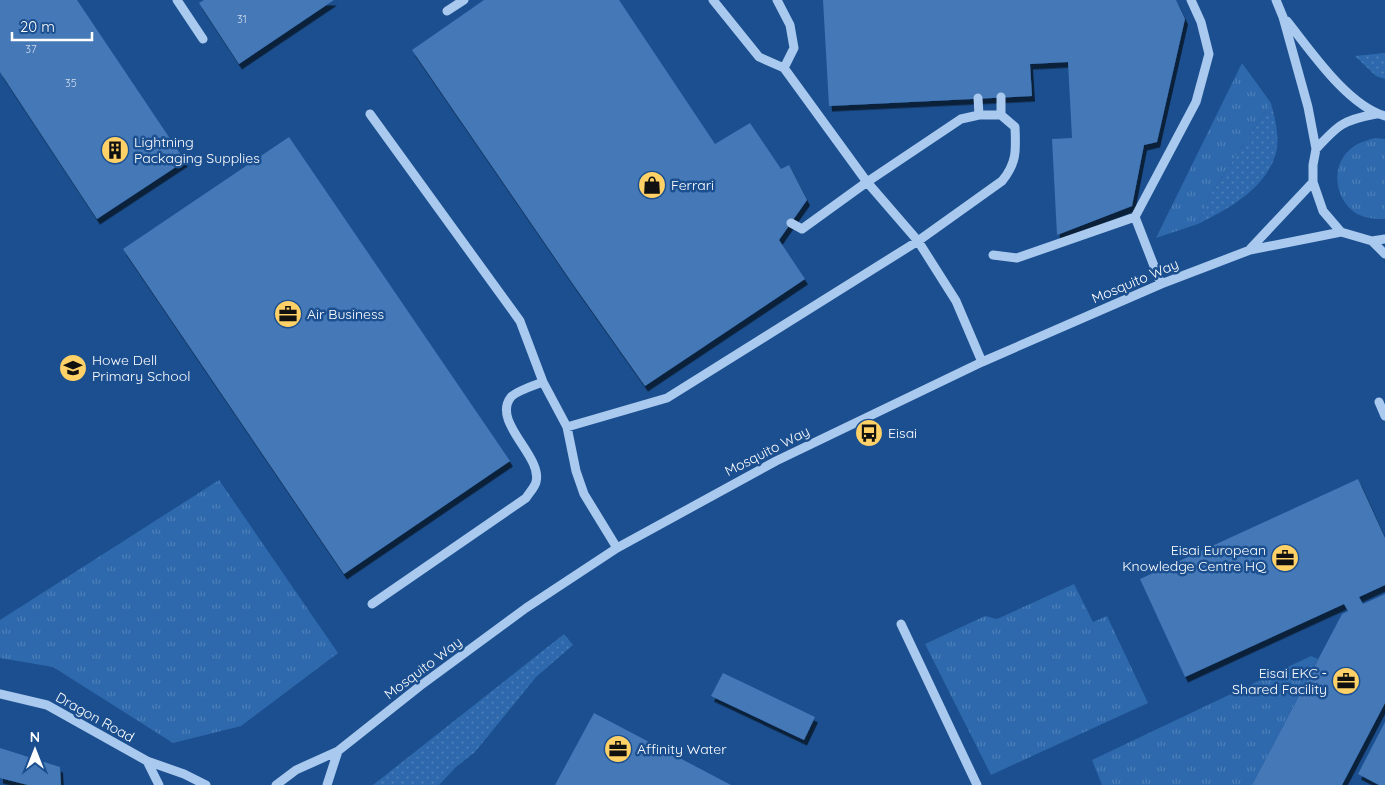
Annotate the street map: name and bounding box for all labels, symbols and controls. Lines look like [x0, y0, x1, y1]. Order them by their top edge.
scale bar [12, 10, 92, 42]
house number: 31 [237, 12, 247, 26]
text: 20 m [20, 17, 55, 36]
house number: 37 [25, 42, 37, 56]
house number: 35 [65, 76, 77, 90]
place label: Lightning Packaging Supplies [134, 133, 260, 167]
building icon: Lightning Packaging Supplies [100, 135, 130, 165]
shop icon: Ferrari [637, 170, 667, 200]
place label: Ferrari [671, 176, 714, 194]
street label: Mosquito Way [1089, 255, 1181, 307]
office icon: Air Business [273, 299, 303, 329]
place label: Air Business [307, 305, 384, 323]
place label: Howe Dell Primary School [92, 351, 190, 385]
school or university icon: Howe Dell Primary School [58, 353, 88, 383]
bus stop icon: Eisai [854, 418, 884, 448]
street label: Mosquito Way [722, 422, 812, 480]
place label: Eisai [888, 424, 917, 442]
place label: Eisai European Knowledge Centre HQ [1122, 541, 1267, 575]
office icon: Eisai European Knowledge Centre HQ [1270, 543, 1300, 573]
street label: Mosquito Way [381, 633, 465, 703]
place label: Eisai EKC - Shared Facility [1232, 664, 1327, 698]
office icon: Eisai EKC - Shared Facility [1331, 666, 1361, 696]
street label: Dragon Road [52, 688, 138, 746]
north arrow [10, 725, 60, 775]
text: N [30, 728, 40, 746]
office icon: Affinity Water [603, 734, 633, 764]
place label: Affinity Water [637, 740, 727, 758]

